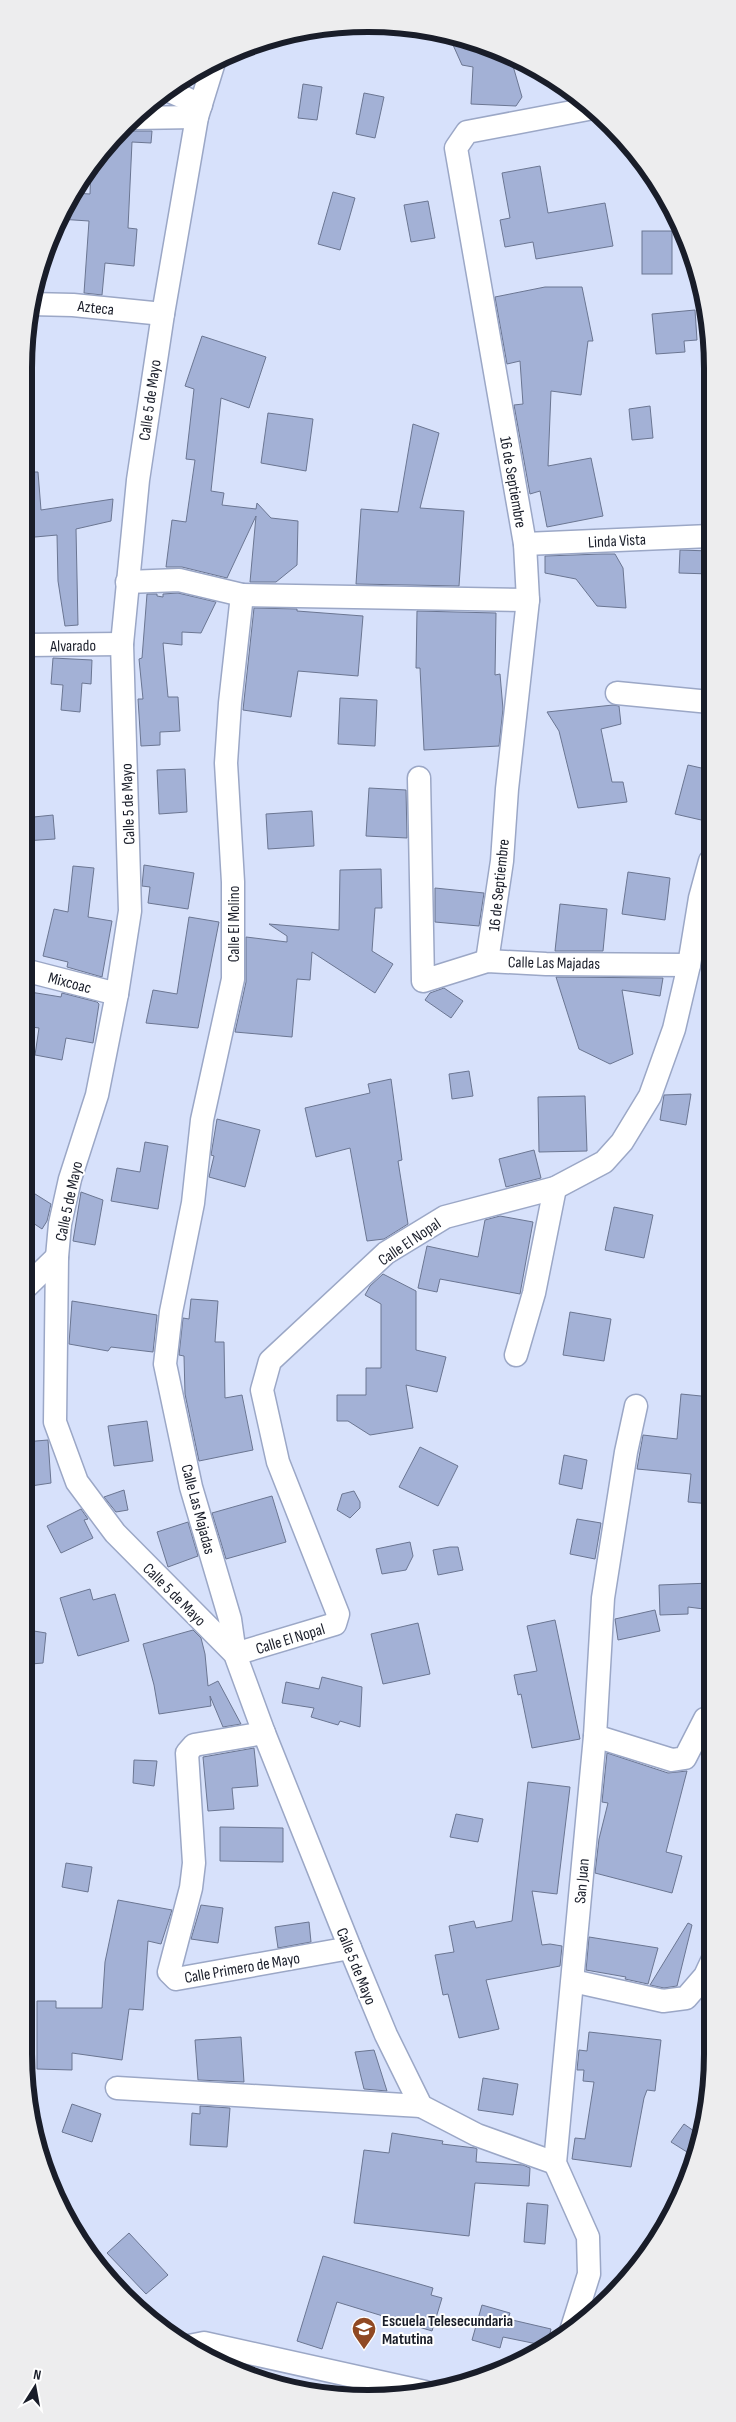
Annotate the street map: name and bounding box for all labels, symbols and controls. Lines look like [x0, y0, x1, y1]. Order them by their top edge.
street label: Azteca [76, 297, 115, 320]
street label: Calle 5 de Mayo [135, 359, 166, 442]
street label: 16 de Septiembre [495, 435, 530, 530]
street label: Linda Vista [588, 530, 647, 553]
street label: Alvarado [49, 637, 96, 656]
street label: Calle 5 de Mayo [118, 763, 139, 845]
street label: 16 de Septiembre [485, 838, 514, 932]
street label: Calle El Molino [225, 886, 244, 962]
street label: Calle Las Majadas [508, 953, 600, 974]
street label: Mixcoac [46, 969, 93, 998]
street label: Calle 5 de Mayo [52, 1160, 87, 1243]
street label: Calle El Nopal [375, 1214, 445, 1270]
street label: Calle Las Majadas [176, 1462, 219, 1557]
street label: Calle 5 de Mayo [138, 1560, 209, 1631]
street label: Calle El Nopal [254, 1620, 327, 1659]
street label: San Juan [571, 1858, 594, 1905]
street label: Calle 5 de Mayo [332, 1925, 380, 2008]
street label: Calle Primero de Mayo [183, 1949, 302, 1988]
place label: Escuela Telesecundaria Matutina [382, 2312, 513, 2349]
school or university icon: Escuela Telesecundaria Matutina [351, 2316, 377, 2350]
north arrow [10, 2362, 60, 2412]
text: N [32, 2366, 43, 2384]

